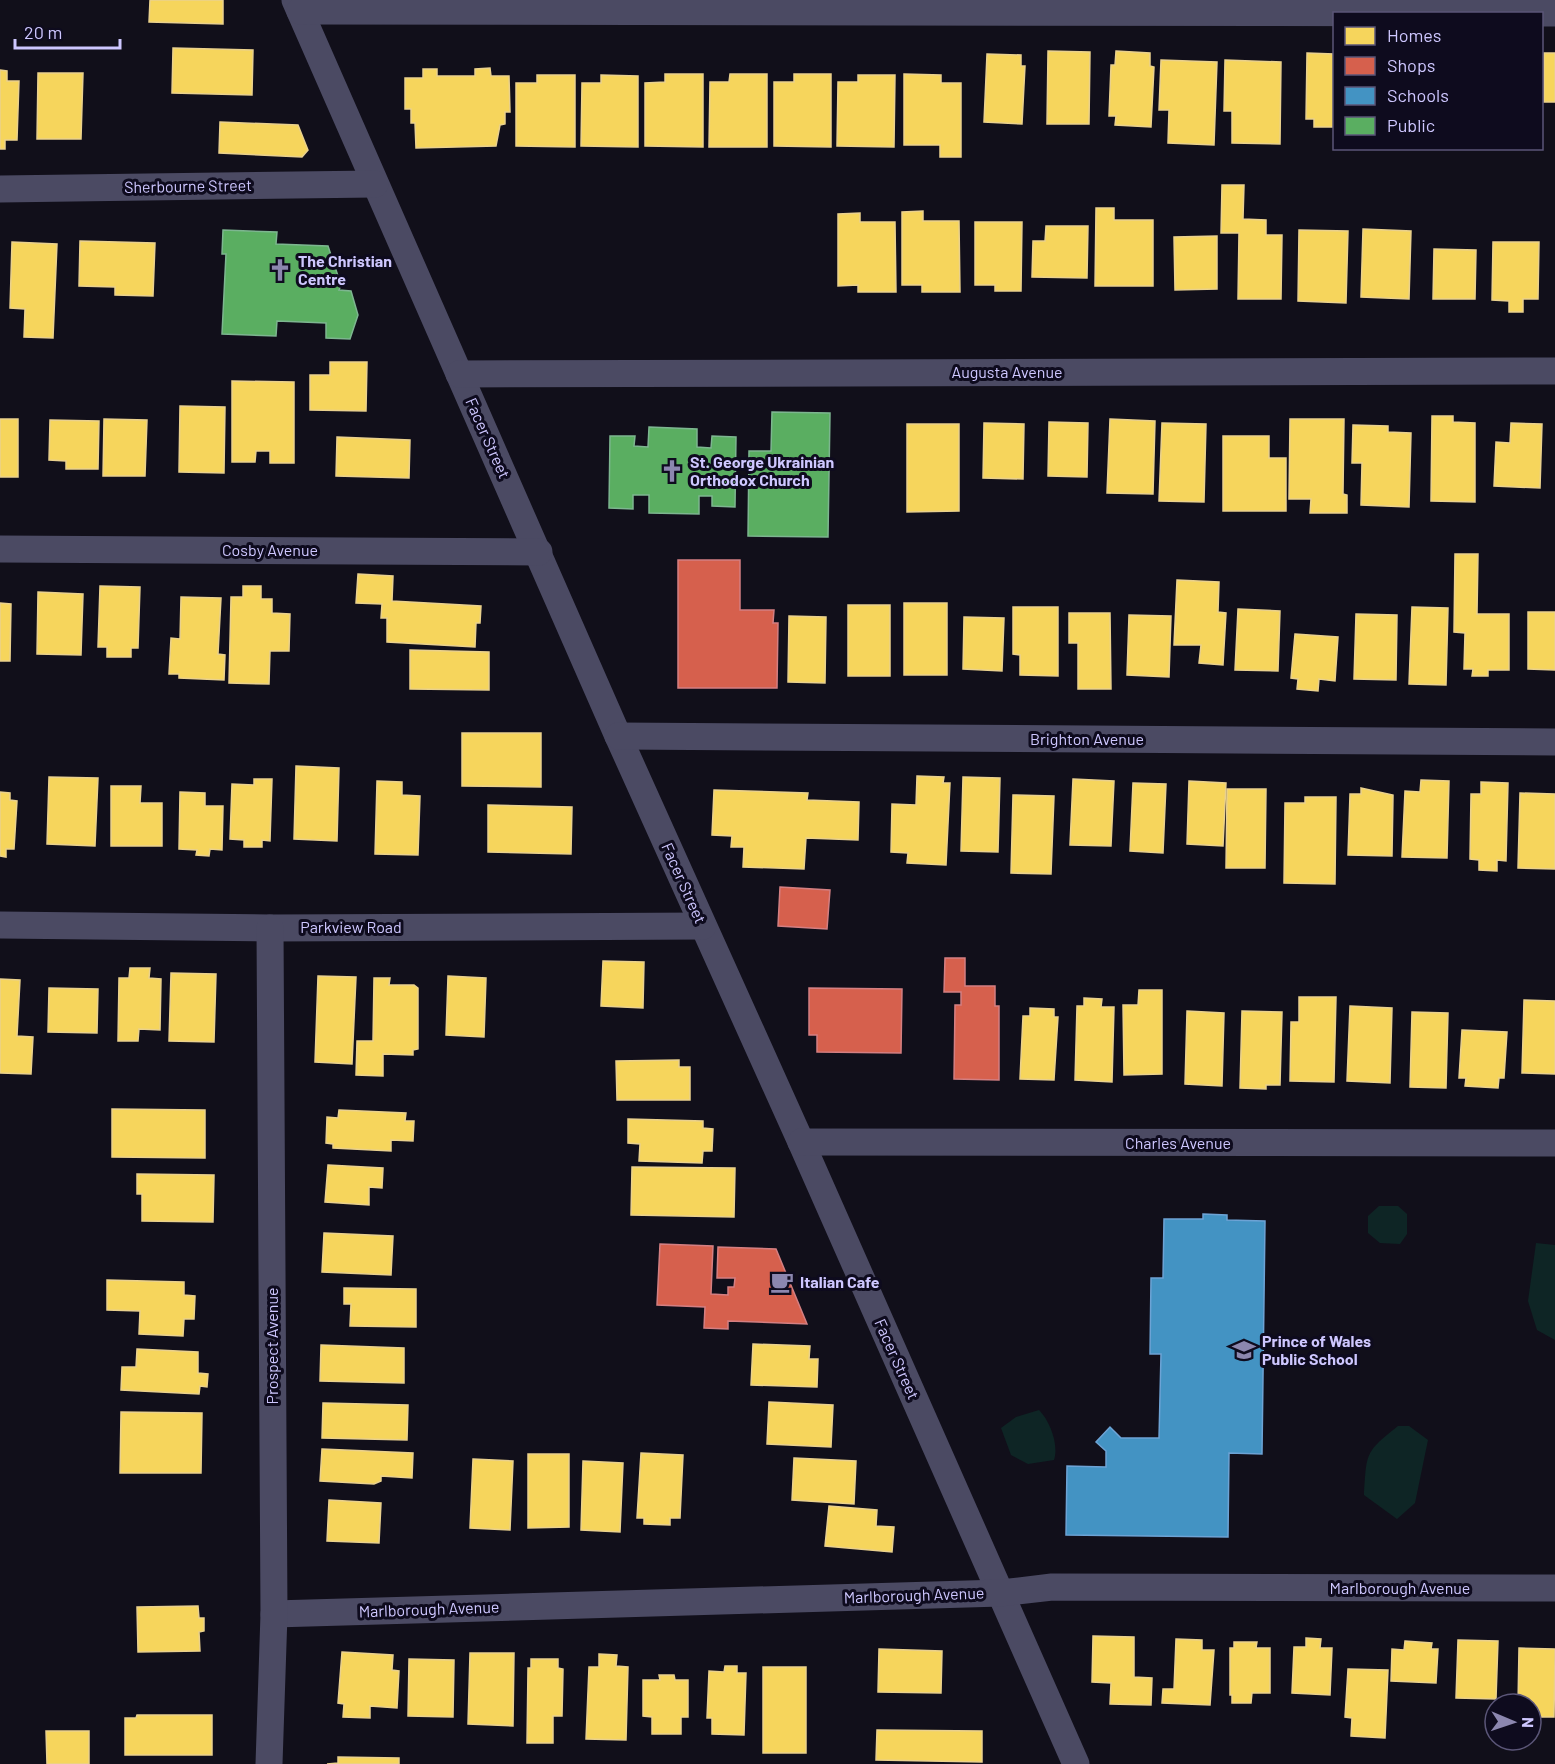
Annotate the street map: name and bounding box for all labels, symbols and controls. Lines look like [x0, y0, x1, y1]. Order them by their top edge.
scale bar [15, 12, 120, 50]
legend [1333, 12, 1543, 150]
text: 20 m [24, 21, 62, 43]
text: Homes [1387, 24, 1441, 46]
text: Shops [1387, 54, 1436, 76]
text: Schools [1387, 84, 1449, 106]
text: Public [1387, 114, 1435, 136]
street label: Sherbourne Street [124, 175, 252, 196]
place label: The Christian Centre [298, 251, 392, 288]
church icon: The Christian Centre [267, 257, 293, 283]
street label: Augusta Avenue [951, 362, 1063, 381]
street label: Facer Street [462, 395, 515, 481]
place label: St. George Ukrainian Orthodox Church [690, 452, 834, 489]
church icon: St. George Ukrainian Orthodox Church [659, 458, 685, 484]
street label: Cosby Avenue [222, 540, 318, 559]
street label: Brighton Avenue [1030, 729, 1144, 748]
street label: Facer Street [658, 840, 711, 926]
street label: Parkview Road [300, 917, 402, 936]
street label: Charles Avenue [1125, 1133, 1231, 1152]
cafe icon: Italian Cafe [769, 1269, 795, 1295]
place label: Italian Cafe [800, 1272, 880, 1291]
street label: Prospect Avenue [262, 1287, 281, 1405]
street label: Facer Street [871, 1316, 924, 1402]
place label: Prince of Wales Public School [1262, 1331, 1371, 1368]
school or university icon: Prince of Wales Public School [1231, 1337, 1257, 1363]
street label: Marlborough Avenue [1330, 1578, 1470, 1597]
street label: Marlborough Avenue [843, 1583, 985, 1606]
street label: Marlborough Avenue [358, 1597, 500, 1620]
north arrow [1483, 1692, 1543, 1752]
text: N [1519, 1717, 1538, 1728]

